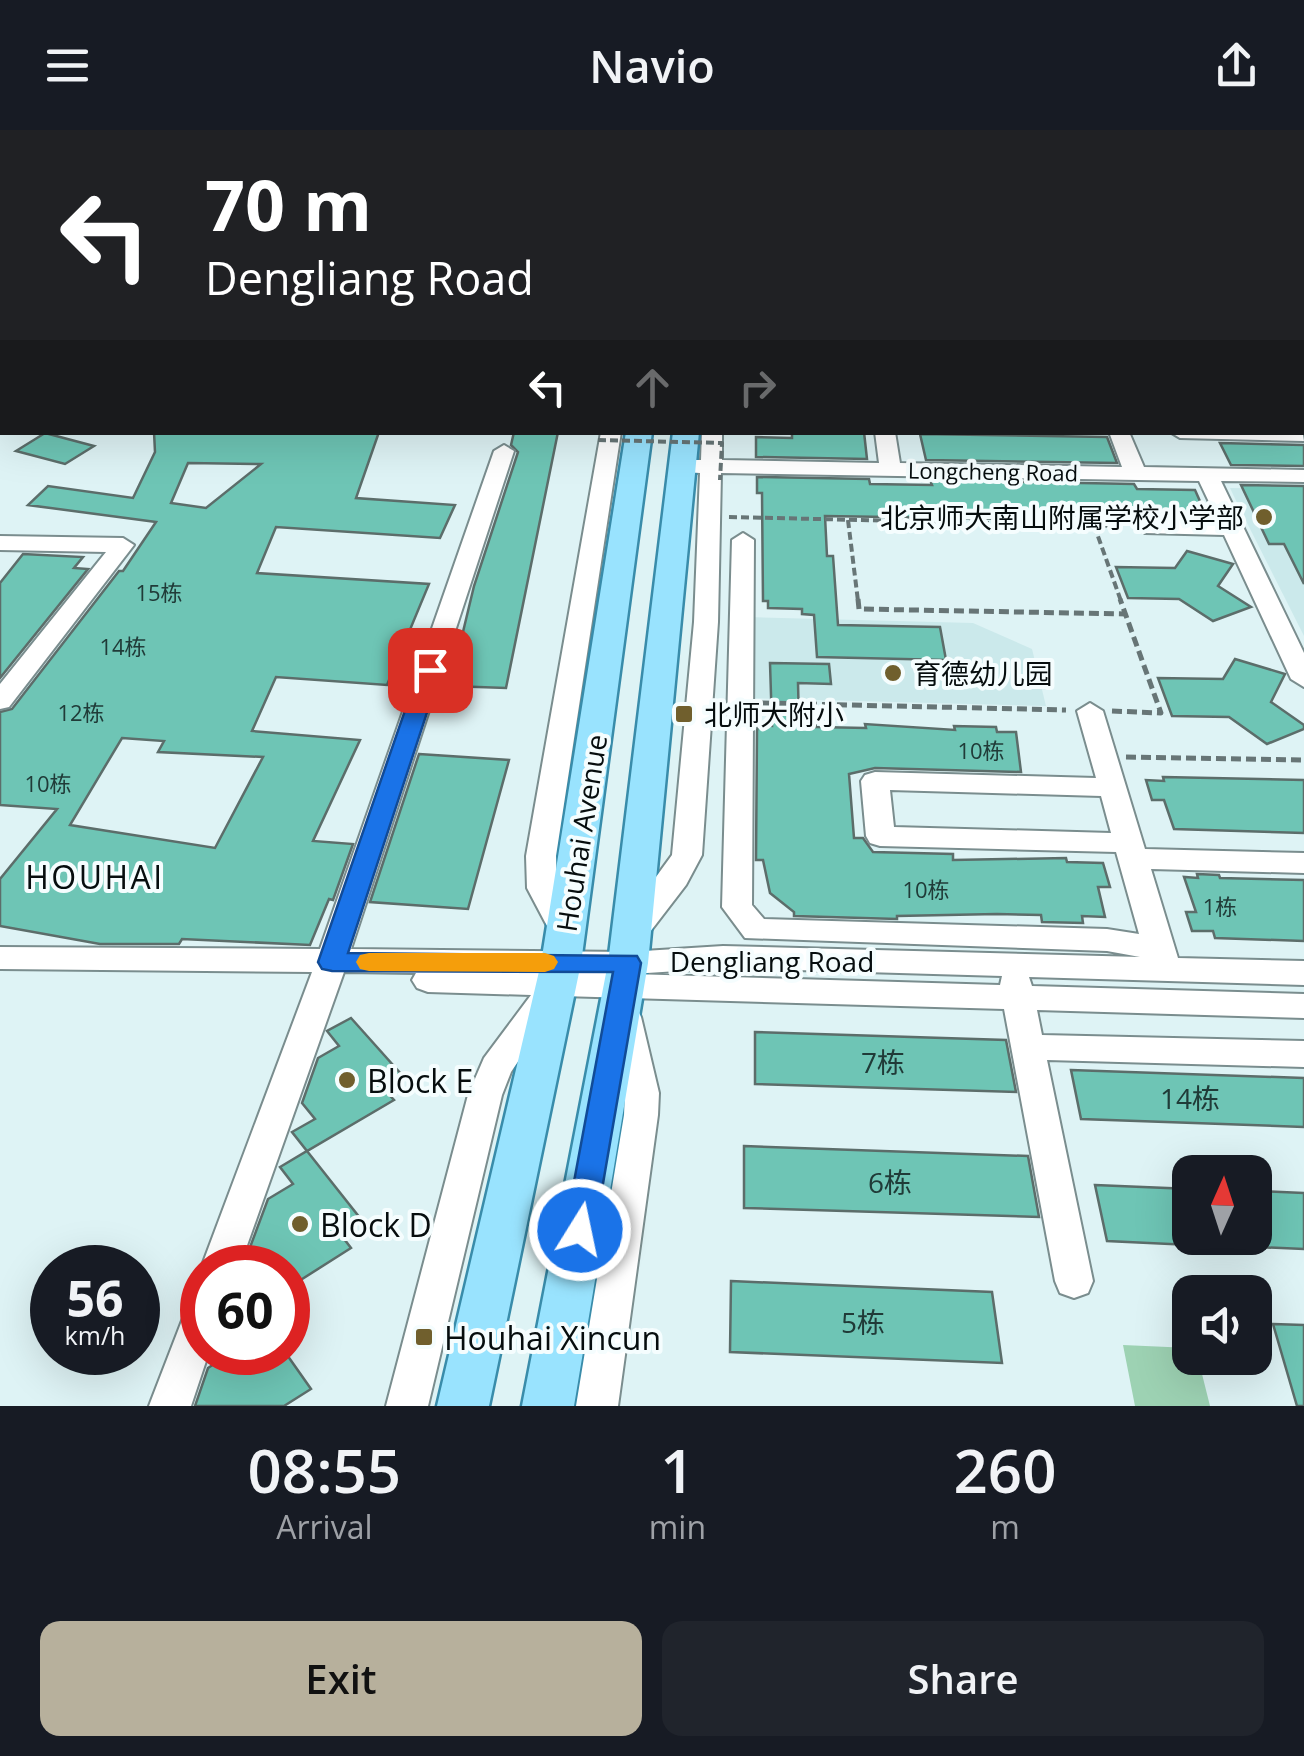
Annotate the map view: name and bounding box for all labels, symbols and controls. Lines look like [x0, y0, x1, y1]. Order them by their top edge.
text: Navio [589, 35, 715, 96]
icon: menu [40, 38, 95, 93]
icon: share [1209, 38, 1264, 93]
text: 70 m [205, 156, 372, 252]
icon: left [40, 170, 170, 300]
text: Dengliang Road [205, 247, 534, 308]
icon: left [520, 360, 575, 415]
icon: ahead [625, 360, 680, 415]
icon: right [730, 360, 785, 415]
street label: Longcheng Road [908, 455, 1078, 487]
place label: 北京师大南山附属学校小学部 [880, 498, 1244, 536]
marker: 北京师大南山附属学校小学部 [1253, 506, 1275, 528]
house number: 15栋 [135, 577, 183, 607]
pin [388, 628, 473, 713]
house number: 14栋 [99, 631, 147, 661]
icon: arrive [403, 643, 458, 698]
place label: 育德幼儿园 [913, 654, 1053, 692]
marker: 育德幼儿园 [882, 662, 904, 684]
place label: 北师大附小 [704, 695, 844, 733]
house number: 12栋 [57, 697, 105, 727]
marker: 北师大附小 [673, 703, 695, 725]
street label: Houhai Avenue [547, 732, 615, 934]
house number: 10栋 [957, 735, 1005, 765]
house number: 10栋 [24, 768, 72, 798]
district label: HOUHAI [25, 855, 165, 898]
house number: 10栋 [902, 874, 950, 904]
house number: 1栋 [1203, 891, 1237, 921]
street label: Dengliang Road [670, 942, 874, 980]
house number: 7栋 [861, 1043, 905, 1081]
place label: Block E [367, 1059, 473, 1102]
marker: Block E [336, 1069, 358, 1091]
house number: 14栋 [1160, 1079, 1220, 1117]
north arrow [1172, 1155, 1272, 1255]
map controls [1172, 1155, 1272, 1375]
house number: 6栋 [868, 1163, 912, 1201]
position arrow [528, 1178, 632, 1282]
place label: Block D [320, 1203, 432, 1246]
marker: Block D [289, 1213, 311, 1235]
speed limit sign: 60 [180, 1245, 310, 1375]
text: 56 [66, 1264, 124, 1332]
button: sound [1172, 1275, 1272, 1375]
house number: 5栋 [841, 1303, 885, 1341]
place label: Houhai Xincun [444, 1316, 661, 1359]
text: km/h [65, 1318, 125, 1352]
marker: Houhai Xincun [413, 1326, 435, 1348]
text: 08:55 [248, 1429, 401, 1511]
text: 1 [660, 1429, 695, 1511]
text: 260 [954, 1429, 1056, 1511]
text: Arrival [276, 1505, 373, 1548]
text: min [649, 1505, 706, 1548]
text: m [990, 1505, 1020, 1548]
button: Exit [40, 1621, 642, 1736]
button: Share [662, 1621, 1264, 1736]

